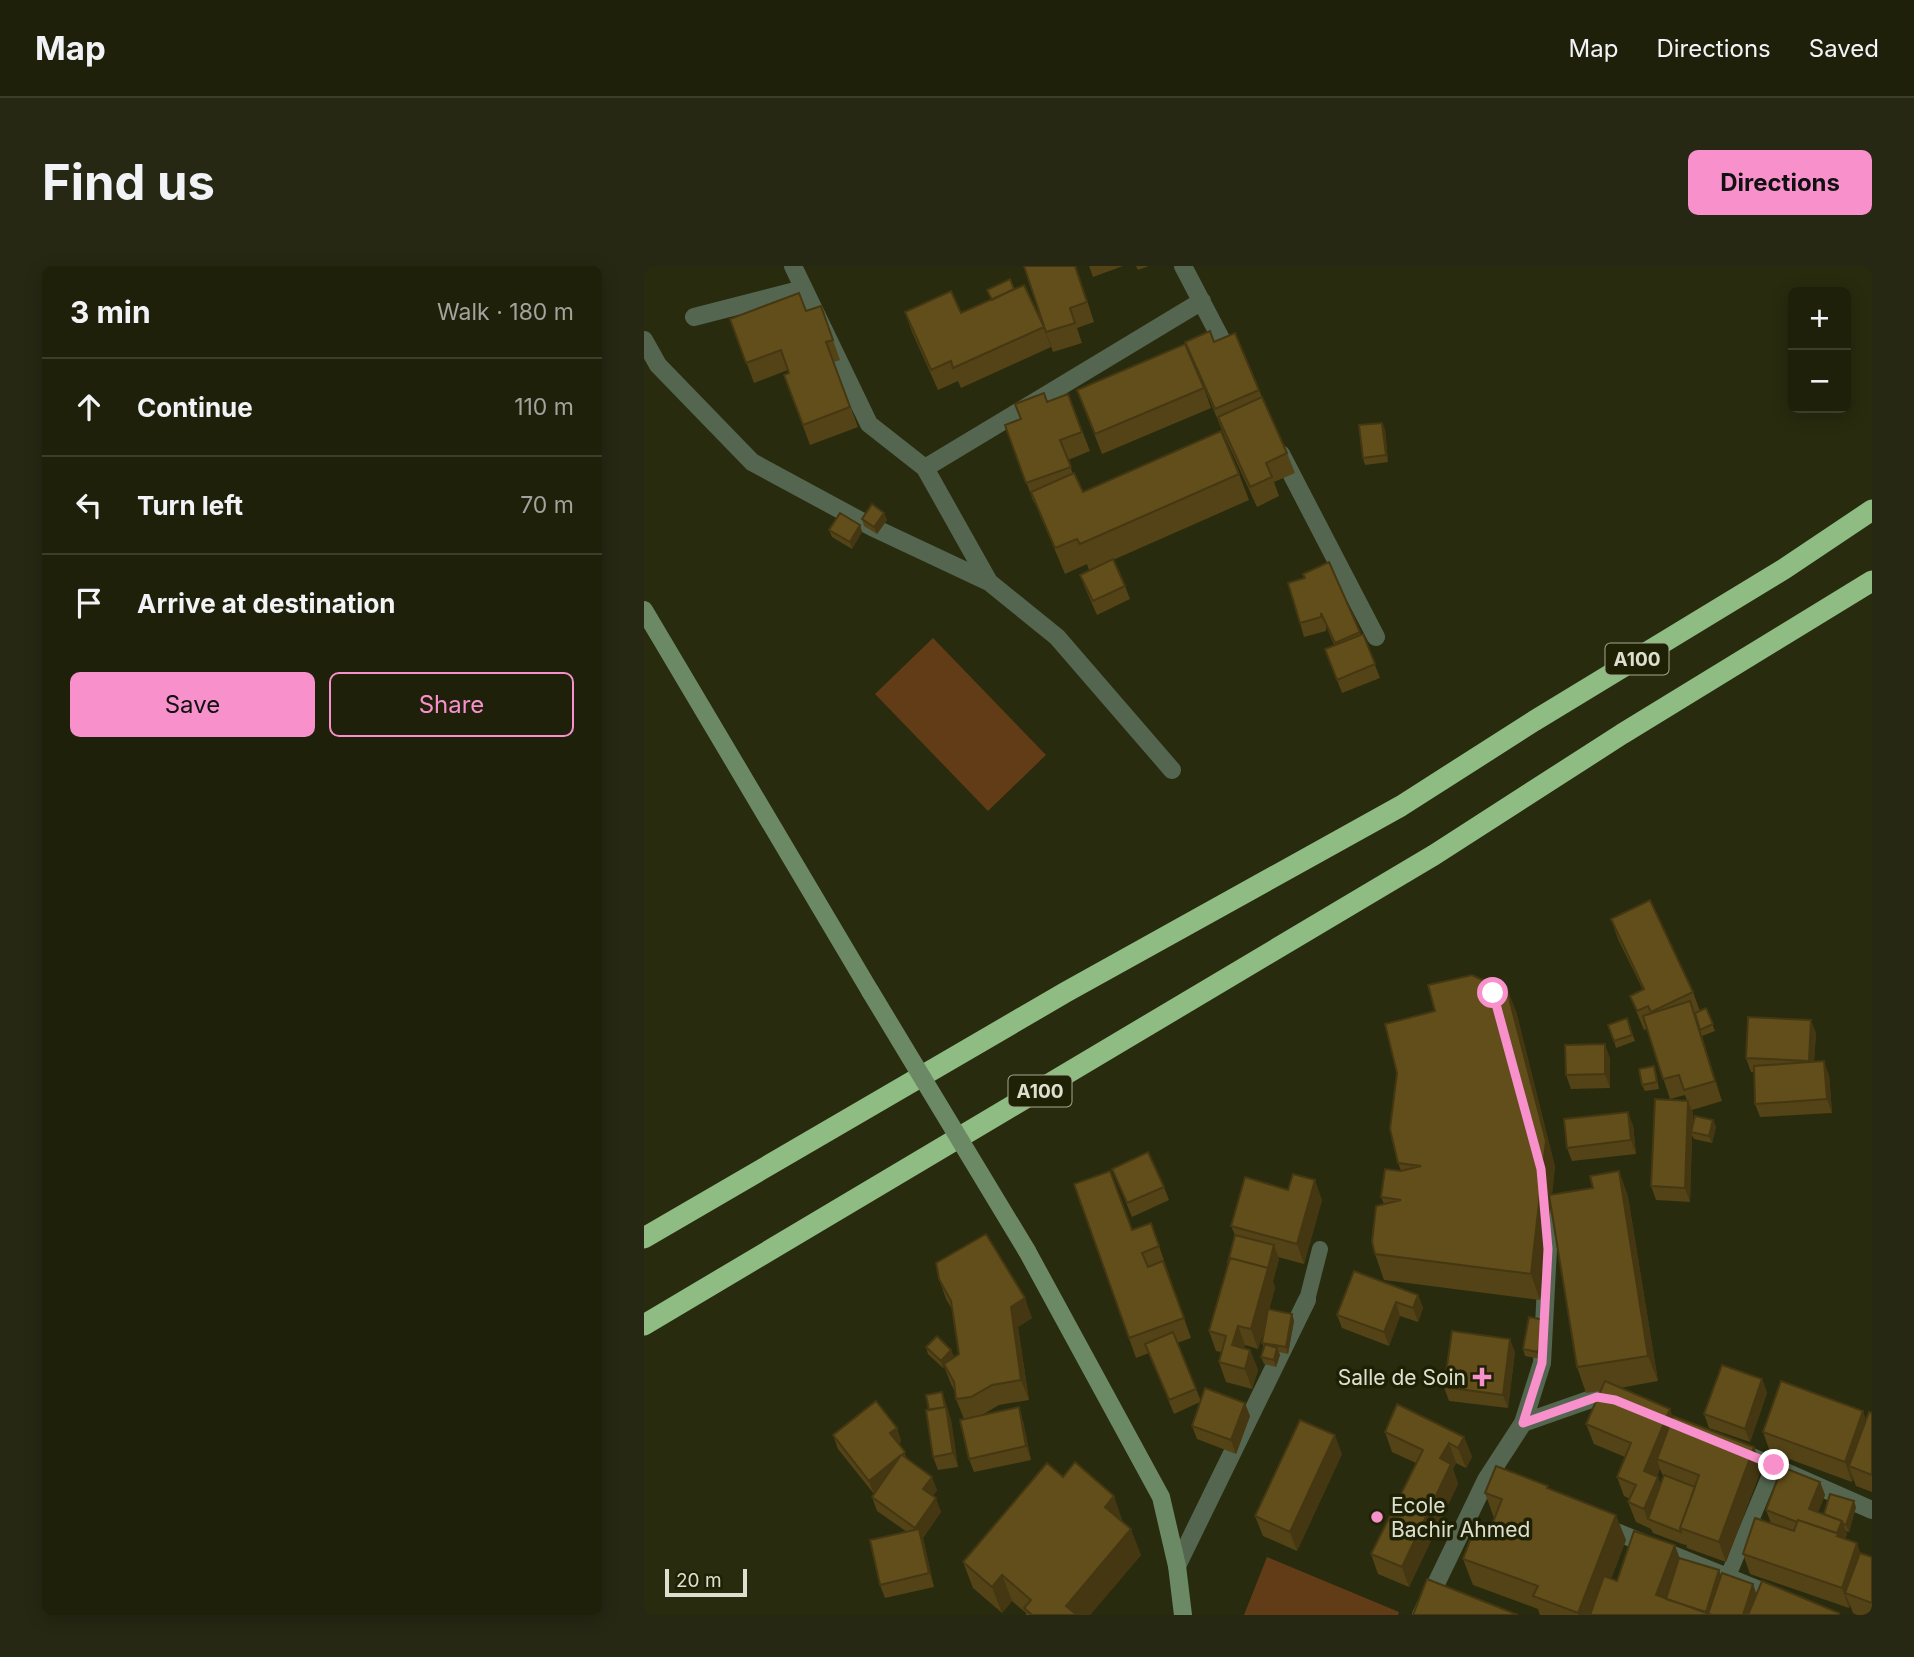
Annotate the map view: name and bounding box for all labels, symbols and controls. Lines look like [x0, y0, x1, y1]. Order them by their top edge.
text: Map [35, 28, 106, 68]
text: Map [1569, 34, 1618, 63]
text: Directions [1656, 34, 1771, 63]
text: Saved [1809, 34, 1879, 63]
button: Directions [1688, 150, 1872, 215]
text: Find us [42, 153, 215, 212]
map controls [1788, 287, 1851, 413]
button: + [1788, 287, 1851, 350]
text: 3 min [70, 294, 151, 330]
text: Walk · 180 m [437, 298, 574, 326]
button: − [1788, 350, 1851, 413]
icon: ahead [70, 388, 108, 426]
text: Continue [137, 392, 253, 423]
text: 110 m [514, 393, 574, 421]
icon: left [70, 486, 108, 524]
text: Turn left [137, 490, 243, 521]
text: 70 m [520, 491, 574, 519]
icon: arrive [70, 584, 108, 622]
text: Arrive at destination [137, 588, 396, 619]
road number: A100 [1606, 644, 1668, 674]
button: Save [70, 672, 315, 737]
button: Share [329, 672, 574, 737]
route start [1477, 977, 1508, 1008]
road number: A100 [1008, 1076, 1072, 1106]
place label: Salle de Soin [1338, 1365, 1466, 1390]
marker: Salle de Soin [1472, 1367, 1492, 1387]
route end [1758, 1449, 1789, 1480]
place label: Ecole Bachir Ahmed [1391, 1493, 1530, 1542]
marker: Ecole Bachir Ahmed [1369, 1509, 1385, 1525]
scale bar [665, 1566, 747, 1598]
text: 20 m [676, 1569, 722, 1592]

